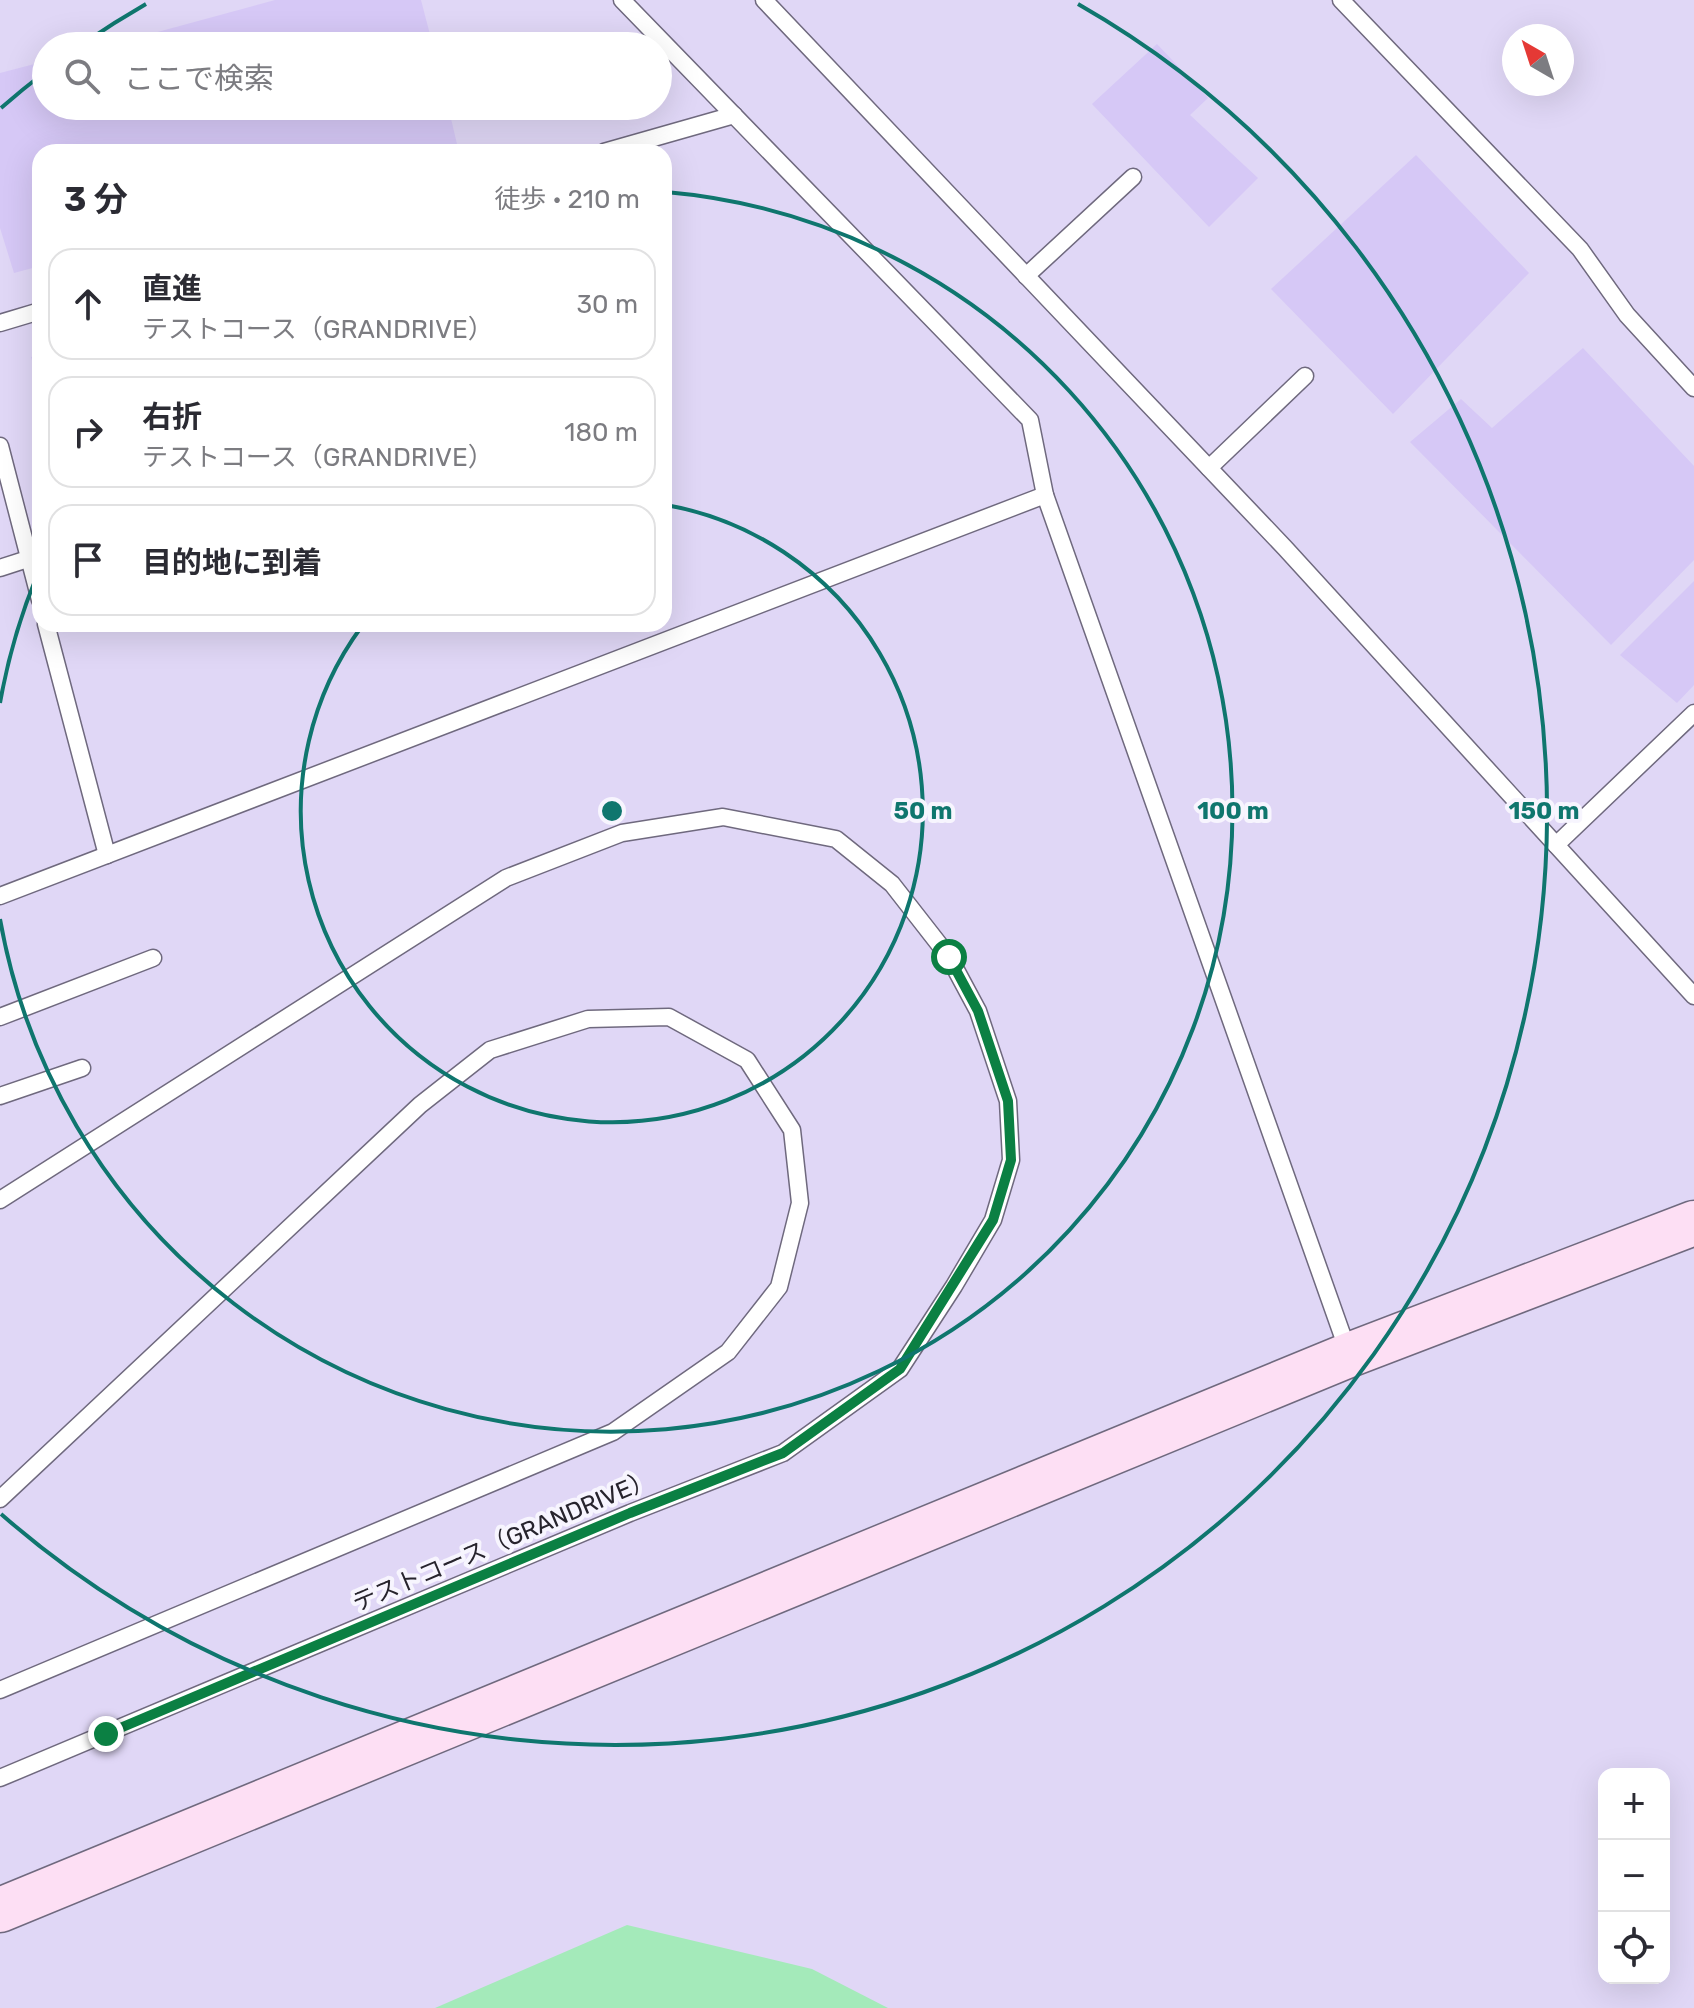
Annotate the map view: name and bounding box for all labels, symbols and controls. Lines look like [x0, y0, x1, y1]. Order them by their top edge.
north arrow [1502, 24, 1574, 96]
search box [32, 32, 672, 120]
icon: search [60, 54, 104, 98]
text: ここで検索 [124, 61, 274, 97]
text: 3 分 [64, 179, 128, 220]
text: 徒歩 · 210 m [494, 184, 640, 215]
text: 直進 [142, 271, 202, 307]
icon: ahead [66, 282, 110, 326]
text: 30 m [576, 289, 638, 320]
text: テストコース（GRANDRIVE） [142, 314, 494, 345]
text: 右折 [142, 399, 202, 435]
icon: right [66, 410, 110, 454]
text: 180 m [564, 417, 638, 448]
text: テストコース（GRANDRIVE） [142, 442, 494, 473]
icon: arrive [66, 538, 110, 582]
text: 目的地に到着 [142, 545, 322, 581]
centre of rings [598, 797, 626, 825]
text: 50 m [894, 797, 952, 825]
text: 100 m [1197, 797, 1269, 825]
text: 150 m [1509, 797, 1579, 825]
route start [931, 939, 967, 975]
street label: テストコース（GRANDRIVE） [348, 1465, 658, 1617]
route end [88, 1716, 124, 1752]
map controls [1598, 1768, 1670, 1984]
button: + [1598, 1768, 1670, 1840]
button: − [1598, 1840, 1670, 1912]
button: locate [1598, 1912, 1670, 1984]

